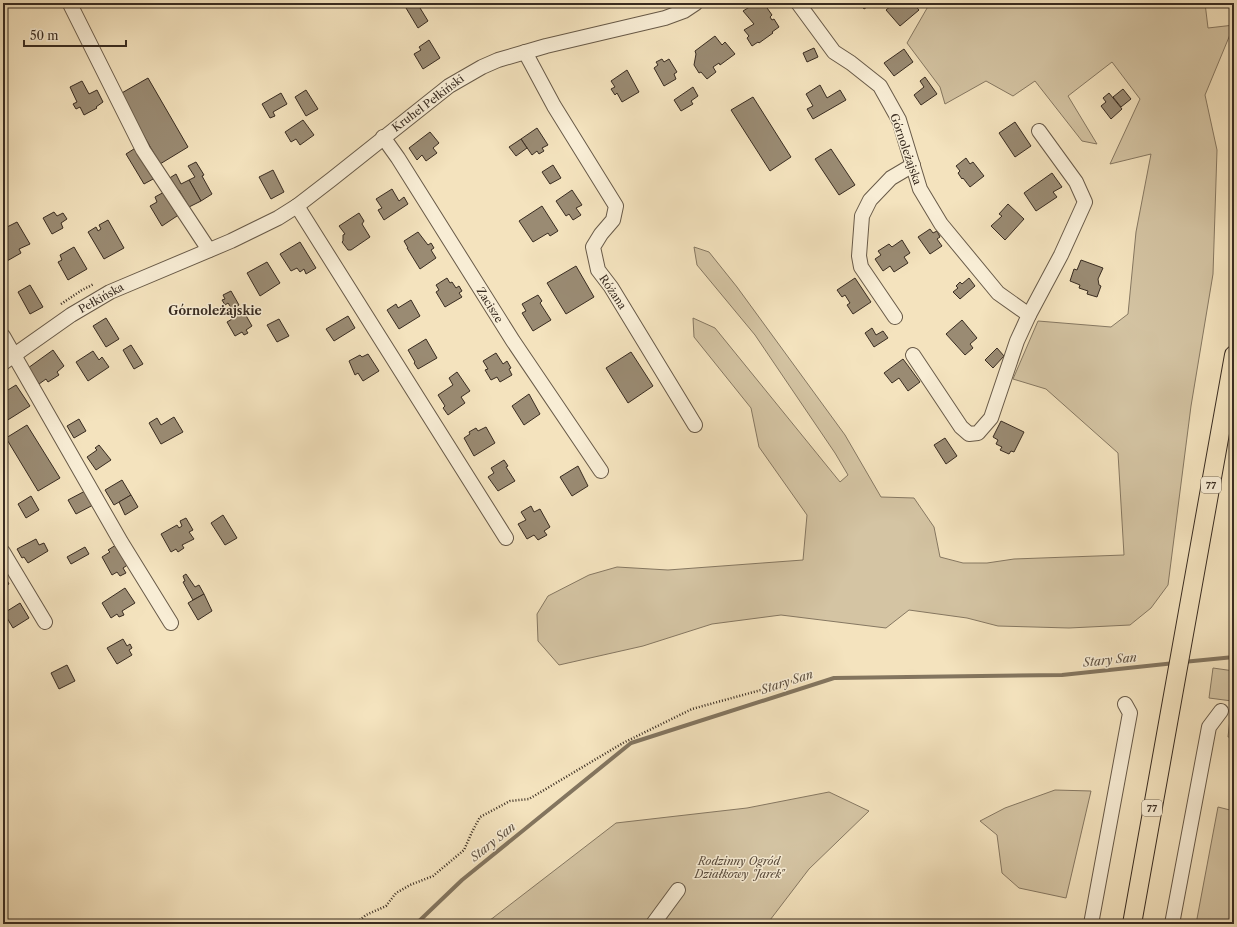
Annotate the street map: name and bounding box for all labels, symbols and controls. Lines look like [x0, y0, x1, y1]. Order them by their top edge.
scale bar [24, 22, 126, 48]
text: 50 m [30, 28, 59, 43]
street label: Kruhel Pełkiński [389, 71, 467, 135]
street label: Górnoleżajska [887, 111, 925, 187]
street label: Różana [596, 272, 630, 312]
street label: Pełkińska [76, 280, 126, 316]
street label: Zacisze [474, 285, 506, 325]
district label: Górnoleżajskie [168, 303, 262, 318]
road number: 77 [1201, 477, 1221, 493]
water label: Stary San [1081, 649, 1138, 670]
water label: Stary San [758, 666, 815, 697]
road number: 77 [1142, 800, 1162, 816]
water label: Stary San [466, 819, 518, 865]
park label: Rodzinny Ogród Działkowy "Jarek" [693, 854, 785, 881]

